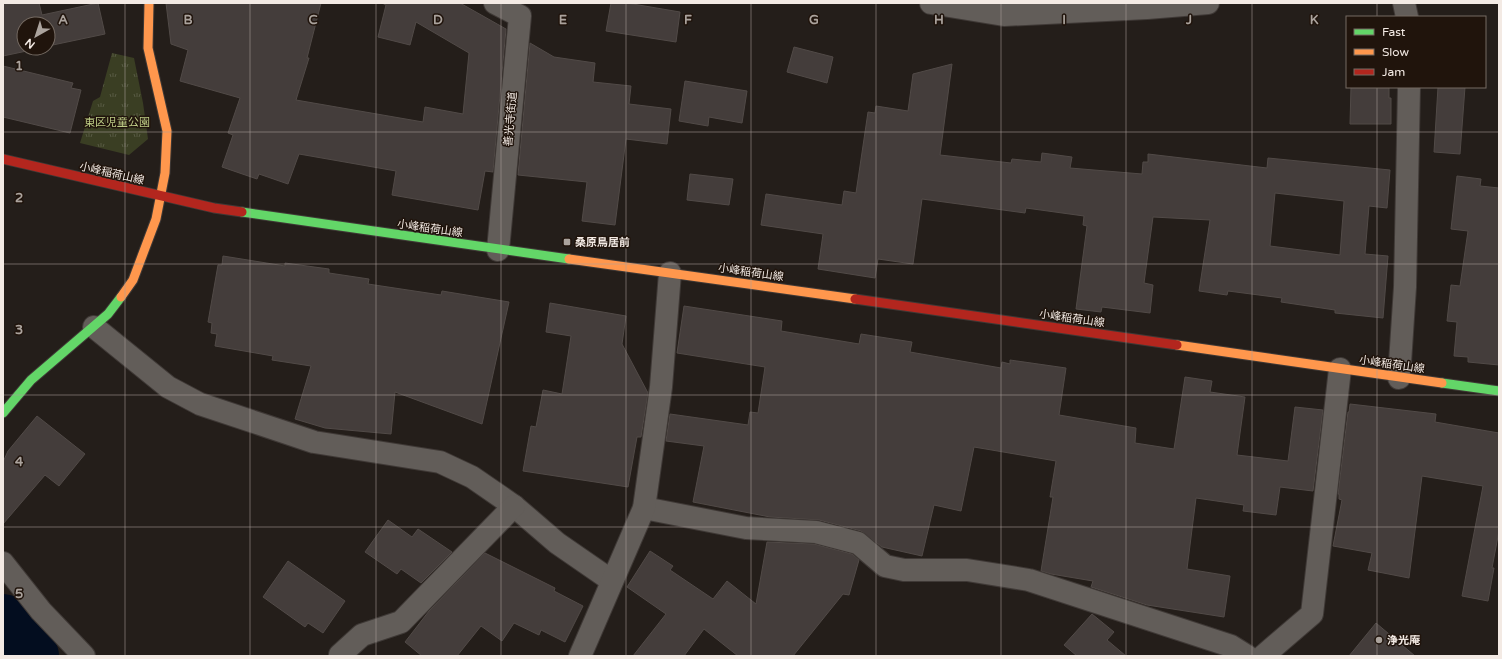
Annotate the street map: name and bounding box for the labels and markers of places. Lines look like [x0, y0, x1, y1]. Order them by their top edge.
place label: 桑原鳥居前 [575, 236, 630, 249]
marker: 桑原鳥居前 [562, 237, 572, 247]
place label: 浄光庵 [1387, 634, 1421, 647]
marker: 浄光庵 [1374, 635, 1384, 645]

